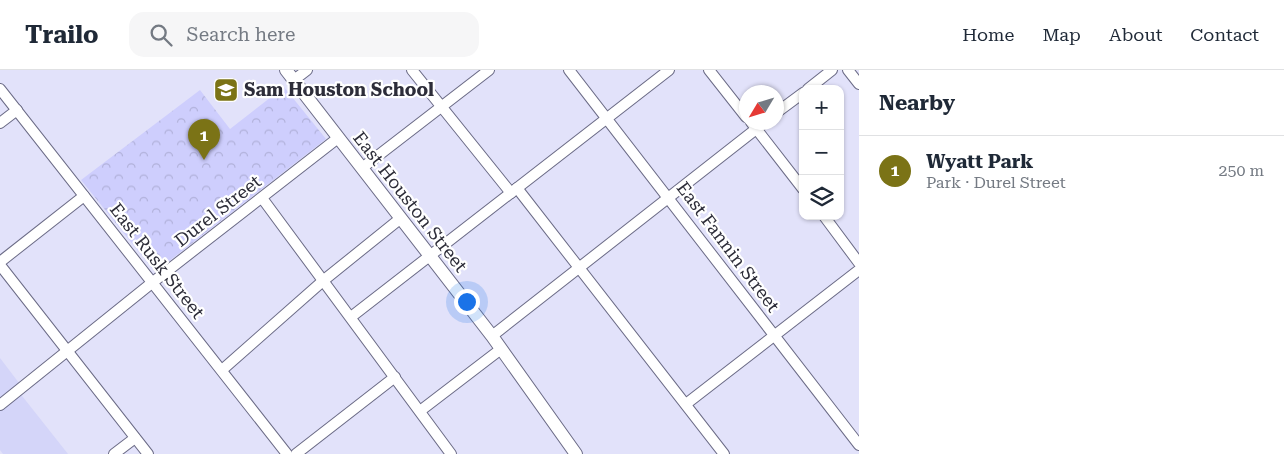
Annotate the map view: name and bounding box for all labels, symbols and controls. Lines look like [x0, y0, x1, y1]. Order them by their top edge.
search box [129, 12, 479, 57]
text: Trailo [25, 21, 99, 49]
icon: search [147, 21, 175, 49]
text: Search here [187, 23, 295, 46]
text: Home [962, 24, 1014, 45]
text: Map [1042, 24, 1081, 45]
text: About [1109, 24, 1162, 45]
text: Contact [1190, 24, 1259, 45]
school or university icon: Sam Houston School [213, 77, 239, 103]
place label: Sam Houston School [244, 79, 434, 100]
north arrow [739, 85, 784, 130]
map controls [799, 85, 844, 220]
button: + [799, 85, 844, 130]
text: Nearby [879, 91, 955, 115]
pin: 1 [188, 119, 220, 160]
street label: East Houston Street [349, 127, 472, 276]
button: − [799, 130, 844, 175]
text: Wyatt Park [926, 150, 1033, 173]
text: 1 [891, 161, 899, 180]
text: 250 m [1218, 161, 1264, 180]
street label: Durel Street [170, 170, 265, 251]
text: Park · Durel Street [926, 173, 1066, 192]
button: layers [799, 175, 844, 220]
street label: East Fannin Street [673, 177, 784, 316]
street label: East Rusk Street [106, 199, 209, 323]
your location [454, 289, 480, 315]

